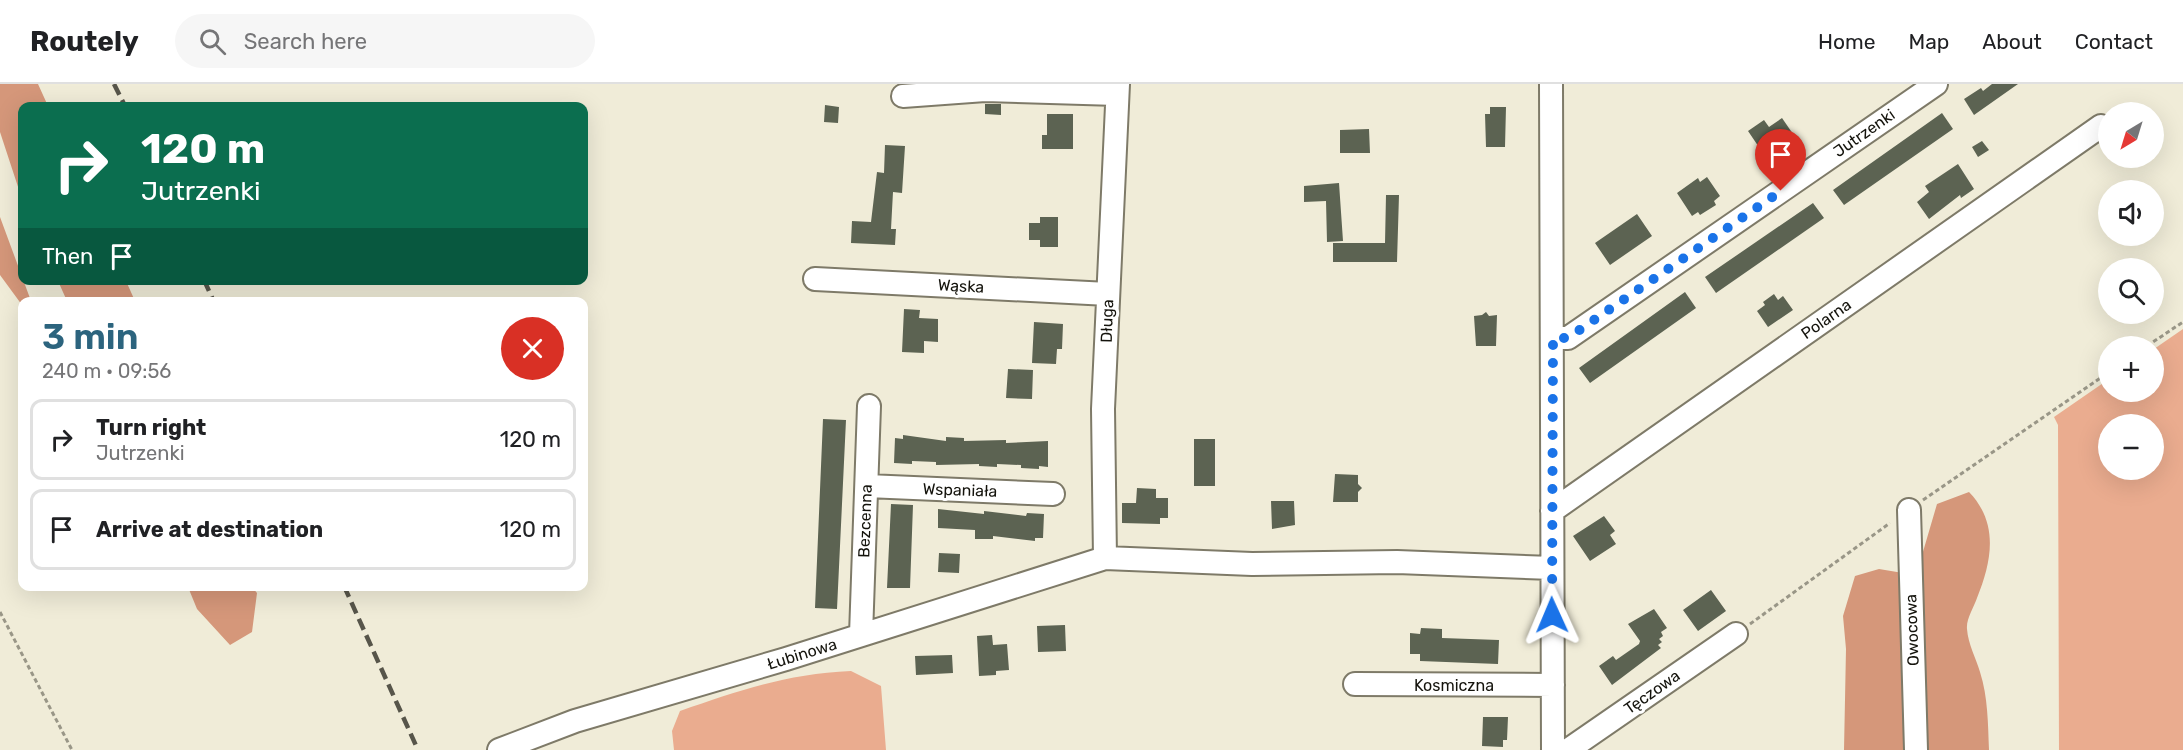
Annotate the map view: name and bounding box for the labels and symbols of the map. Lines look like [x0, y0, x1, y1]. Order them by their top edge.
north arrow [2098, 102, 2164, 168]
street label: Jutrzenki [1830, 105, 1898, 161]
pin [1755, 129, 1806, 191]
street label: Wąska [937, 275, 985, 297]
street label: Polarna [1797, 295, 1855, 343]
street label: Długa [1097, 299, 1117, 343]
street label: Wspaniała [922, 479, 998, 501]
street label: Bezcenna [854, 484, 876, 558]
position arrow [1520, 583, 1584, 647]
street label: Owocowa [1901, 594, 1923, 666]
street label: Łubinowa [765, 634, 839, 674]
street label: Tęczowa [1620, 666, 1684, 719]
street label: Kosmiczna [1414, 676, 1494, 695]

